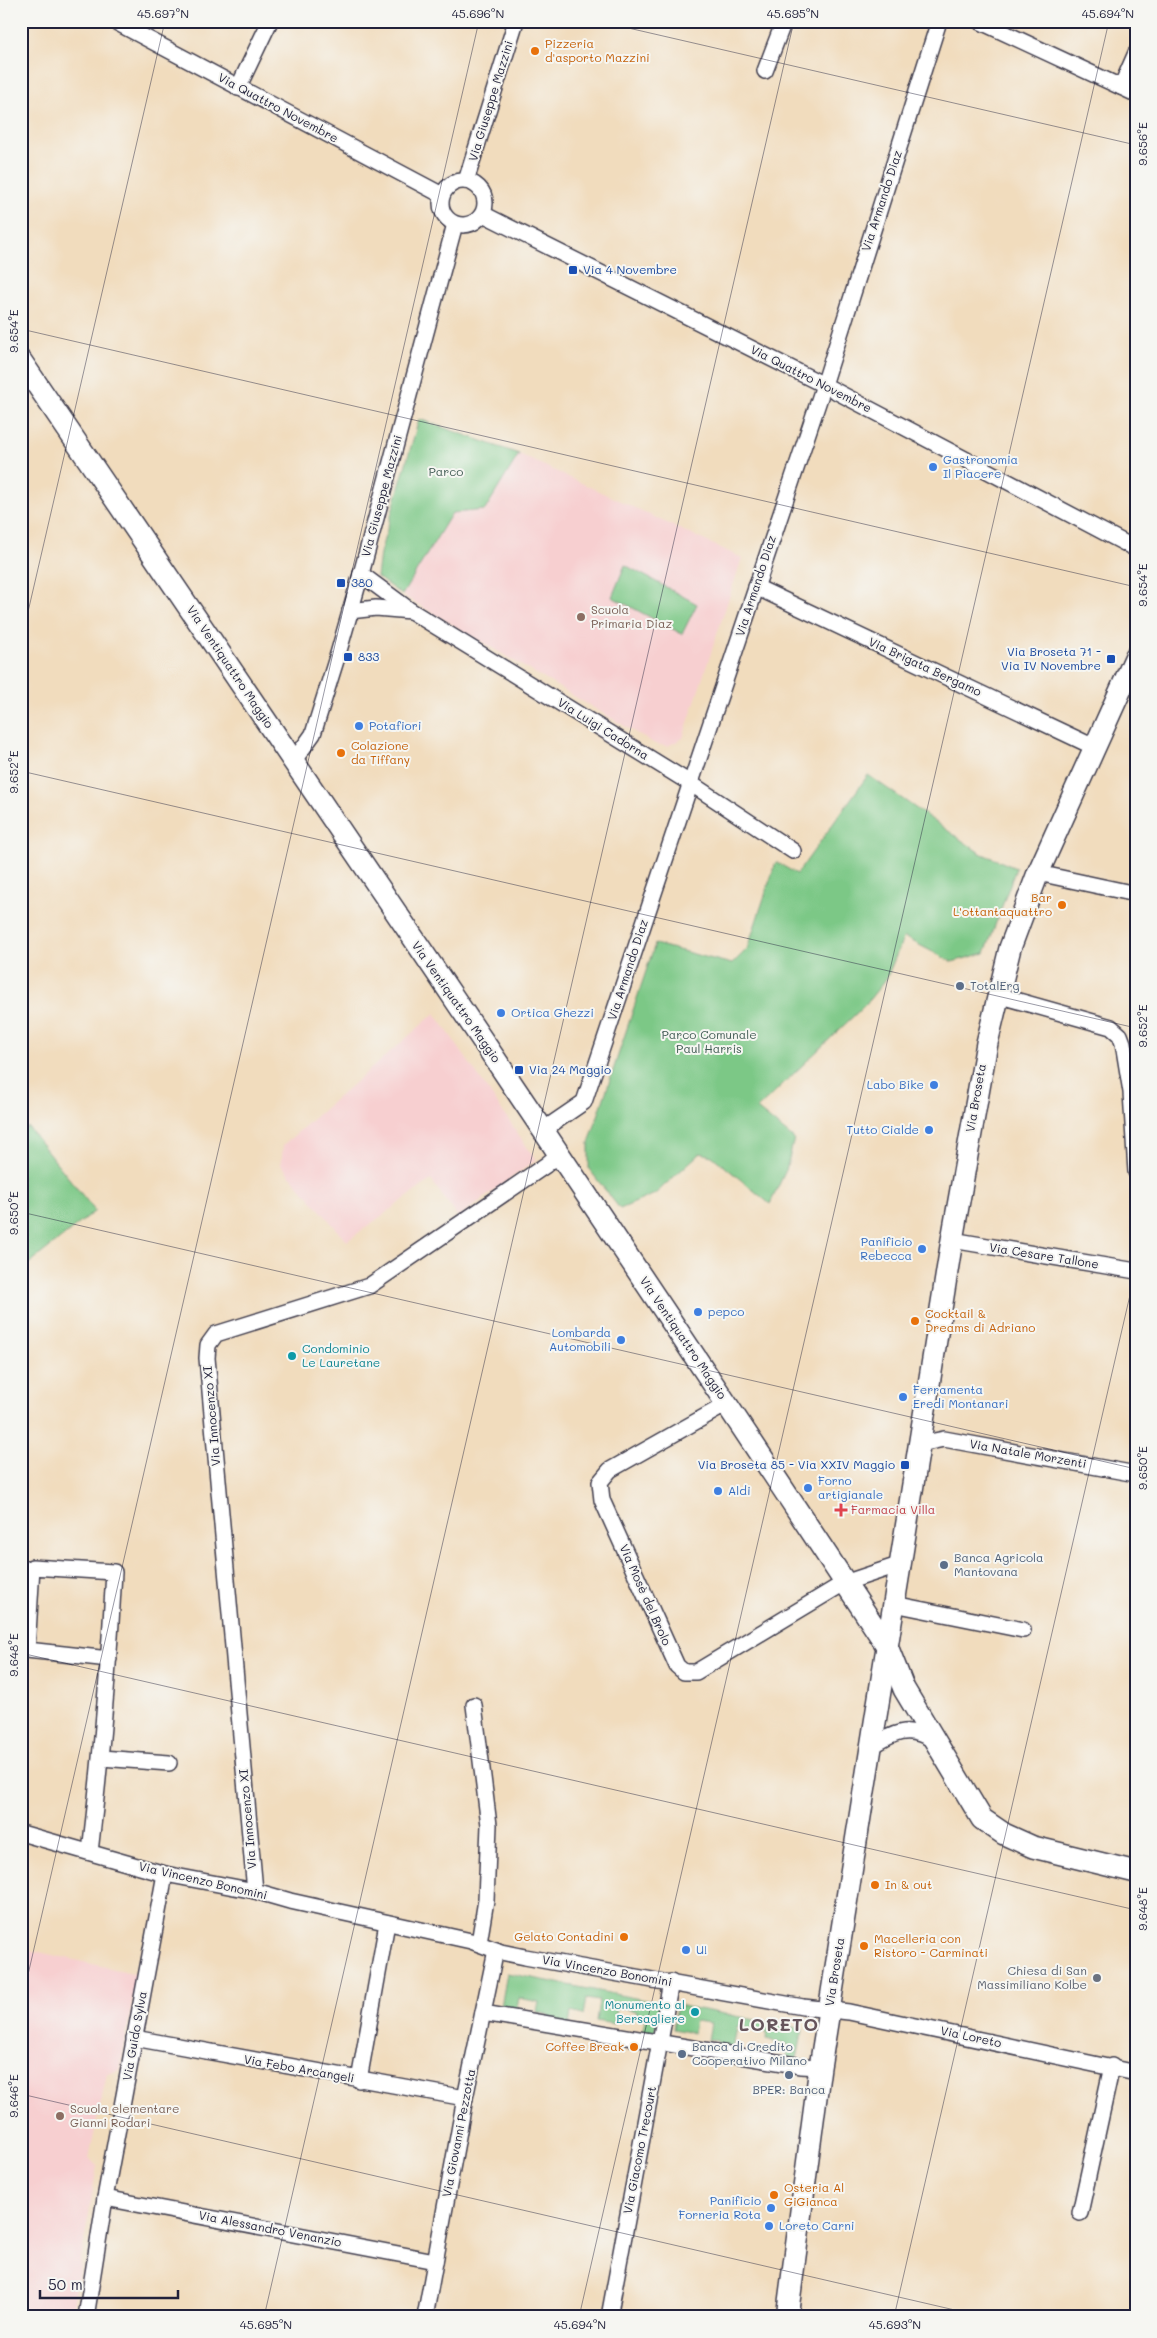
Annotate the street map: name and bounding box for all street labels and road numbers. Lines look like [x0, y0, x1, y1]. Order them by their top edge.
street label: Via Giuseppe Mazzini [464, 38, 516, 163]
street label: Via Quattro Novembre [216, 69, 341, 146]
street label: Via Armando Diaz [857, 148, 905, 253]
street label: Via Quattro Novembre [748, 341, 875, 416]
street label: Via Giuseppe Mazzini [357, 433, 405, 558]
street label: Via Armando Diaz [731, 533, 779, 638]
street label: Via Ventiquattro Maggio [184, 602, 278, 731]
street label: Via Brigata Bergamo [866, 633, 984, 699]
street label: Via Luigi Cadorna [555, 694, 652, 763]
street label: Via Armando Diaz [603, 917, 651, 1022]
street label: Via Ventiquattro Maggio [409, 938, 505, 1065]
street label: Via Broseta [961, 1062, 989, 1133]
street label: Via Cesare Tallone [988, 1238, 1100, 1272]
street label: Via Ventiquattro Maggio [637, 1273, 731, 1402]
street label: Via Innocenzo XI [199, 1365, 223, 1467]
street label: Via Natale Morzenti [968, 1435, 1088, 1471]
street label: Via Mosè del Brolo [616, 1542, 675, 1648]
street label: Via Innocenzo XI [235, 1768, 259, 1870]
street label: Via Vincenzo Bonomini [137, 1857, 269, 1903]
street label: Via Broseta [821, 1936, 847, 2007]
street label: Via Vincenzo Bonomini [541, 1951, 673, 1989]
street label: Via Guido Sylva [118, 1990, 150, 2082]
street label: Via Loreto [939, 2022, 1003, 2050]
street label: Via Febo Arcangeli [243, 2050, 356, 2086]
street label: Via Giovanni Pezzotta [438, 2067, 478, 2198]
street label: Via Giacomo Trecourt [619, 2085, 659, 2215]
street label: Via Alessandro Venanzio [197, 2206, 343, 2250]

